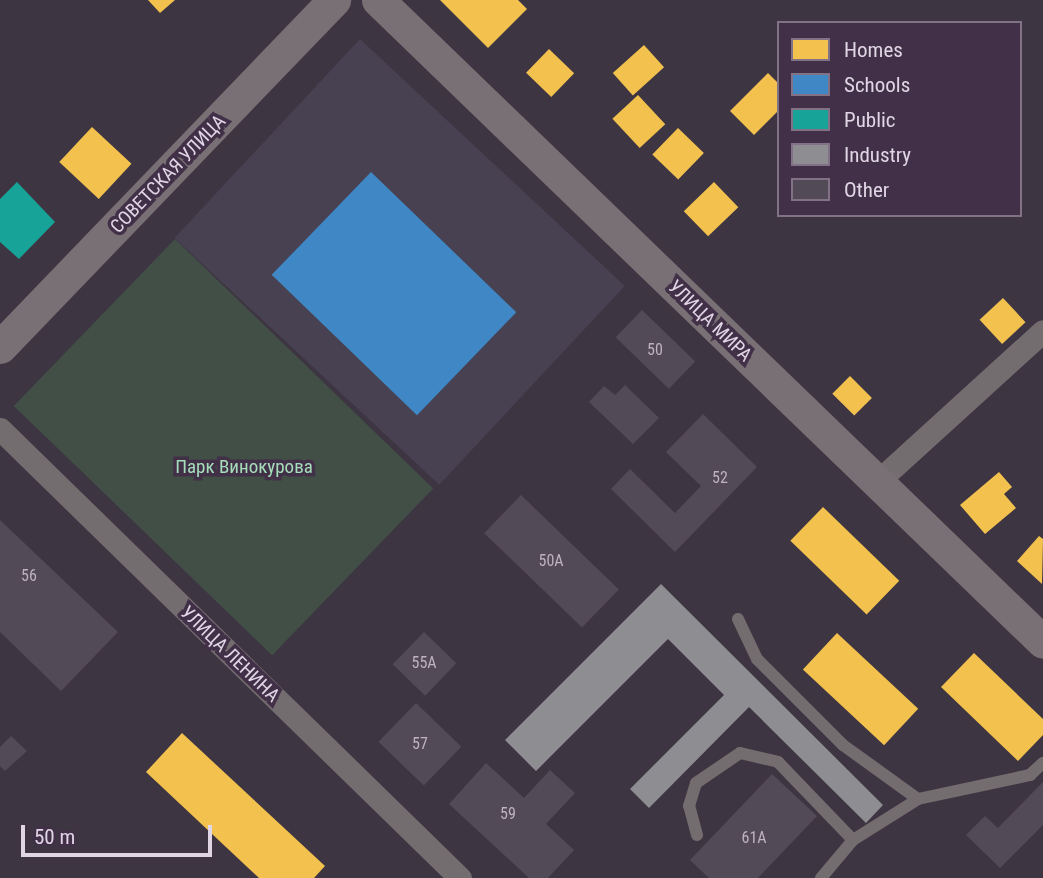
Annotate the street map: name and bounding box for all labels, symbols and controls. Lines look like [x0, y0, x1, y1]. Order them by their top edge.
legend [777, 21, 1022, 217]
text: Homes [844, 38, 903, 62]
text: Schools [844, 73, 910, 97]
text: Public [844, 108, 896, 132]
street label: СОВЕТСКАЯ УЛИЦА [106, 110, 230, 238]
text: Industry [844, 143, 911, 167]
text: Other [844, 178, 889, 202]
street label: УЛИЦА МИРА [663, 276, 757, 366]
house number: 50 [647, 340, 663, 360]
park label: Парк Винокурова [175, 456, 313, 478]
house number: 52 [712, 468, 728, 488]
house number: 50А [538, 551, 564, 571]
house number: 56 [21, 566, 37, 586]
street label: УЛИЦА ЛЕНИНА [176, 601, 284, 707]
house number: 55А [411, 653, 437, 673]
house number: 57 [412, 734, 428, 754]
house number: 59 [500, 804, 516, 824]
scale bar [24, 812, 215, 856]
text: 50 m [34, 825, 75, 849]
house number: 61А [741, 828, 767, 848]

